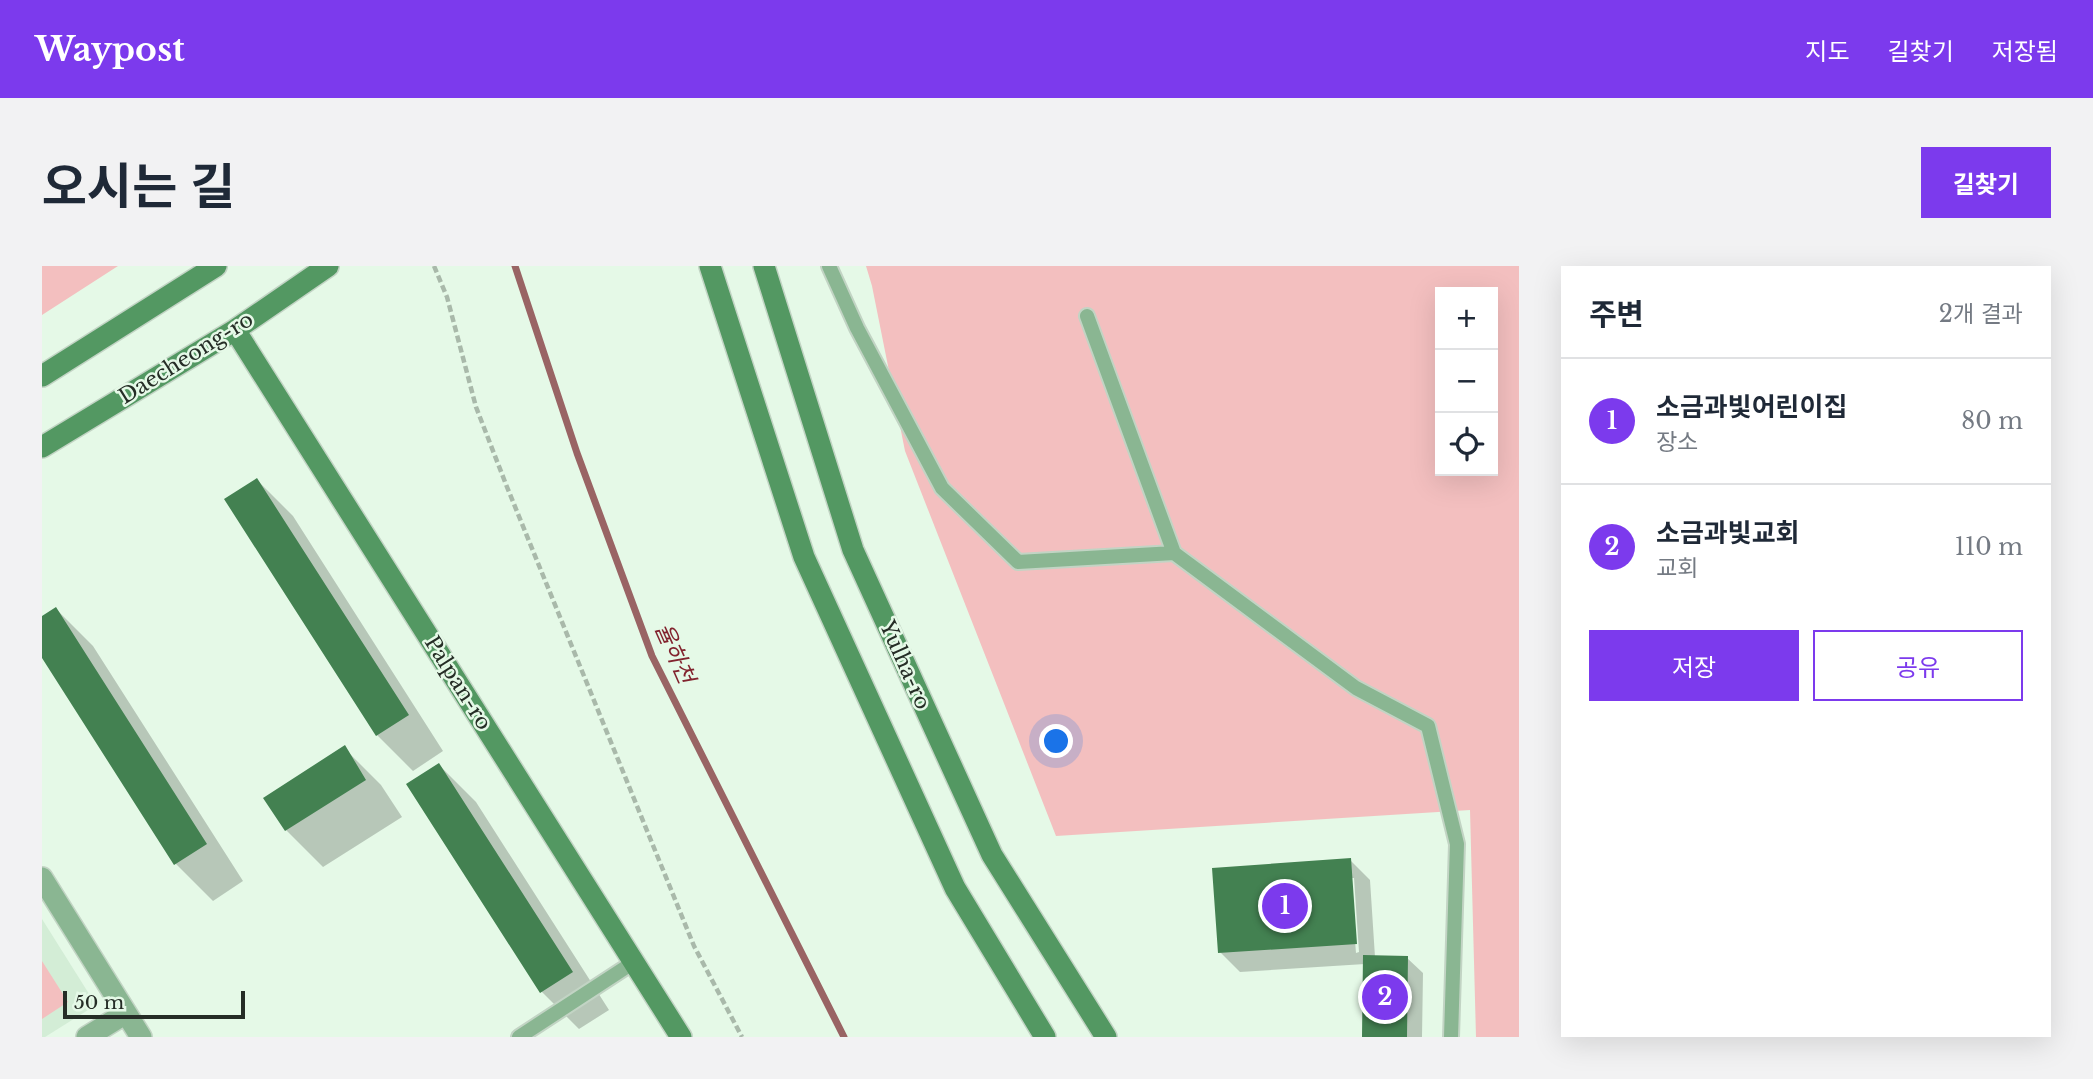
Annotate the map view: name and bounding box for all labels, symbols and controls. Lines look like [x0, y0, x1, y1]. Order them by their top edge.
text: Waypost [35, 29, 185, 70]
text: 지도 [1805, 37, 1850, 66]
text: 길찾기 [1888, 37, 1954, 66]
text: 저장됨 [1992, 37, 2058, 66]
button: 길찾기 [1921, 147, 2051, 218]
text: 오시는 길 [42, 156, 235, 217]
map controls [1435, 287, 1498, 476]
button: + [1435, 287, 1498, 350]
text: 주변 [1589, 296, 1644, 333]
text: 2개 결과 [1939, 300, 2023, 328]
street label: Daecheong-ro [114, 306, 258, 410]
button: − [1435, 350, 1498, 413]
text: 소금과빛어린이집 [1656, 391, 1847, 423]
text: 1 [1607, 407, 1617, 435]
text: 80 m [1961, 407, 2023, 435]
button: locate [1435, 413, 1498, 476]
text: 장소 [1656, 428, 1698, 456]
text: 소금과빛교회 [1656, 517, 1800, 549]
text: 2 [1605, 533, 1619, 561]
text: 110 m [1955, 533, 2023, 561]
text: 교회 [1656, 554, 1698, 582]
street label: Yulha-ro [874, 616, 936, 713]
water label: 율하천 [649, 618, 702, 690]
button: 저장 [1589, 630, 1799, 701]
button: 공유 [1813, 630, 2023, 701]
street label: Palpan-ro [419, 631, 497, 735]
your location [1039, 724, 1073, 758]
pin: 1 [1262, 880, 1308, 932]
pin: 2 [1362, 971, 1408, 1023]
scale bar [63, 988, 245, 1020]
text: 50 m [74, 991, 124, 1014]

